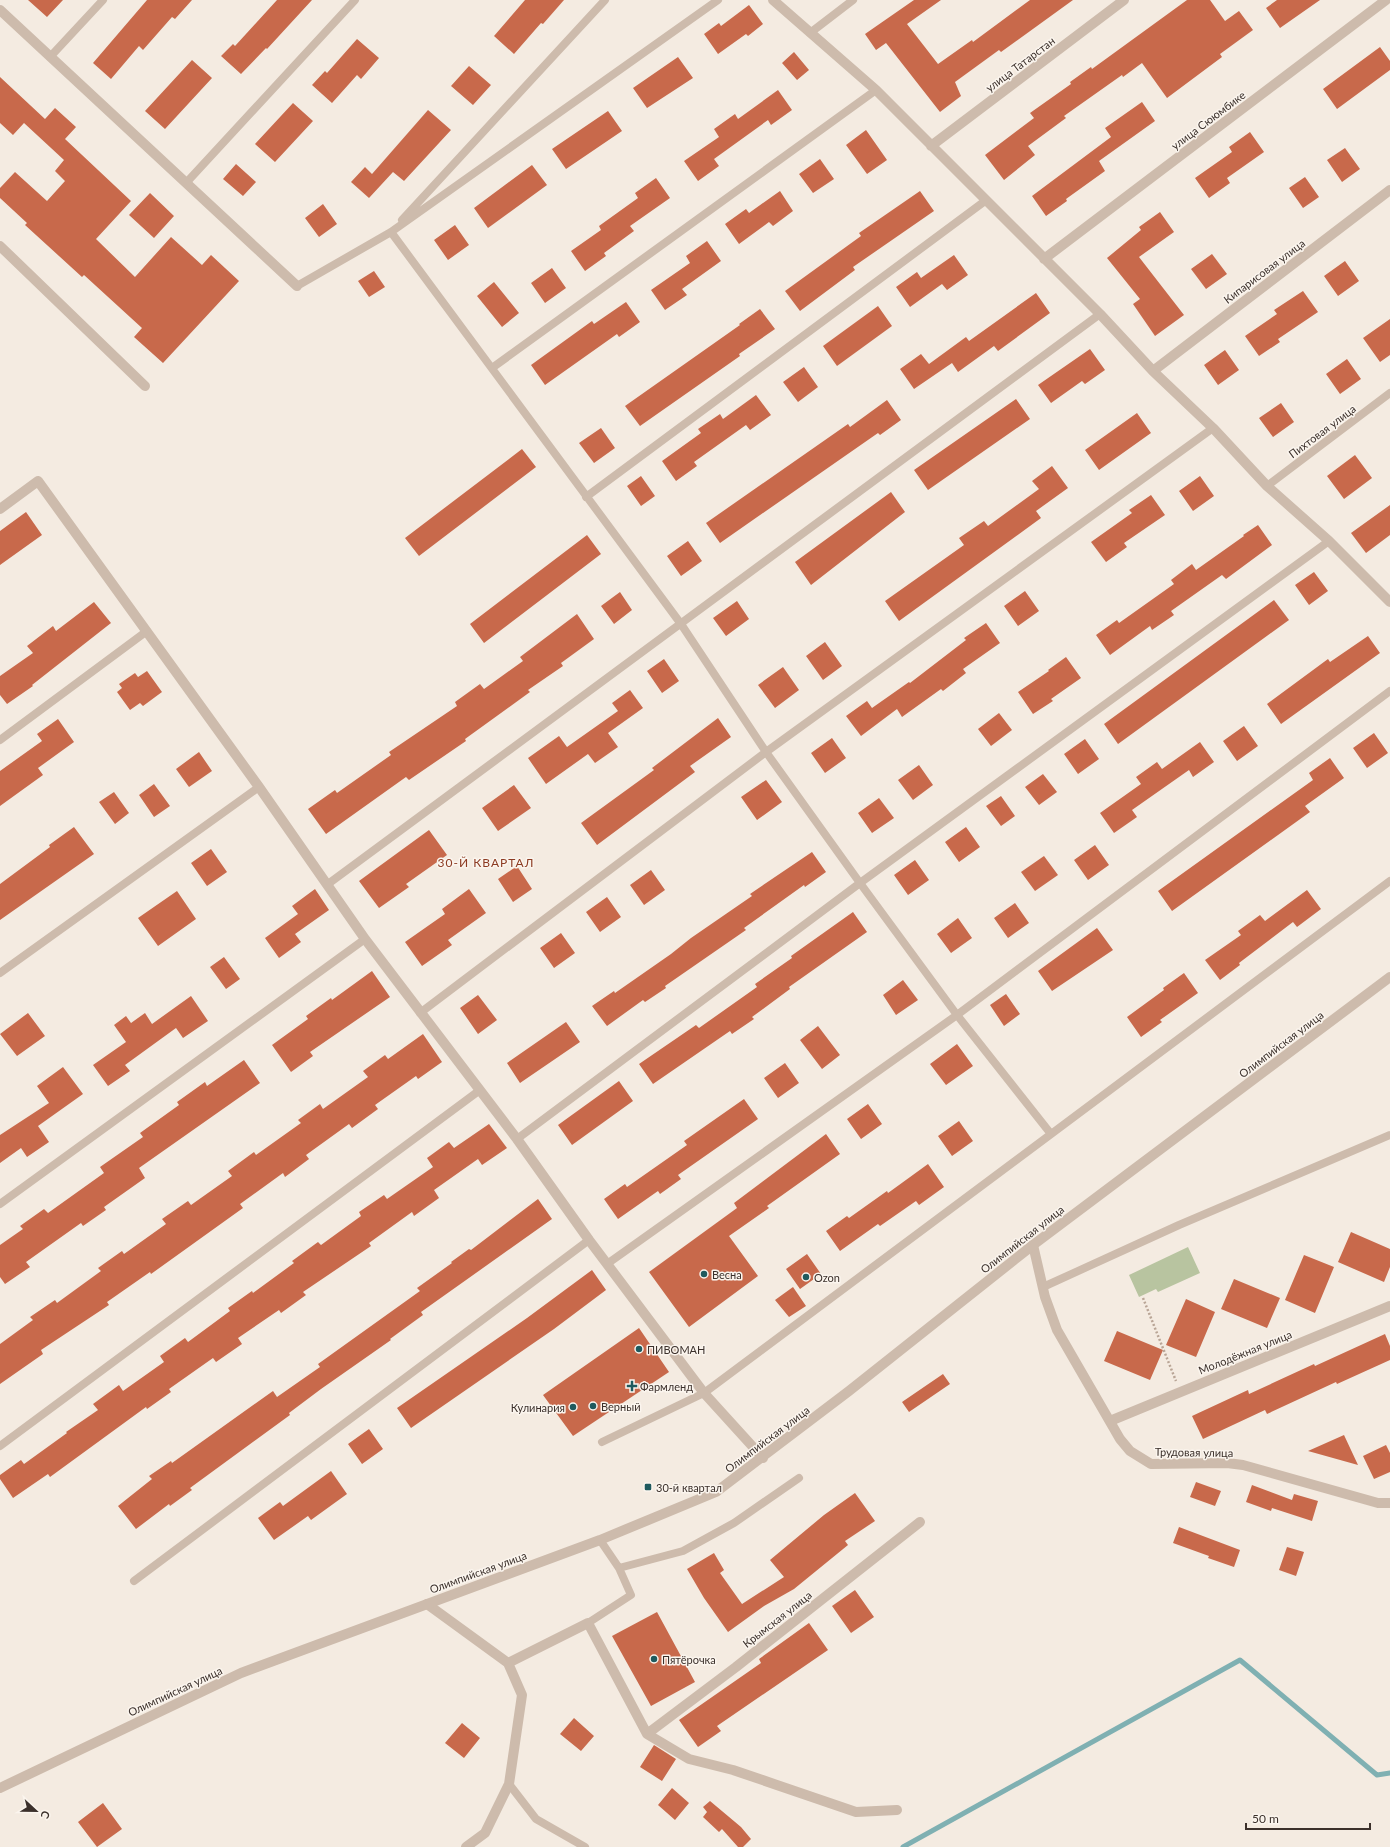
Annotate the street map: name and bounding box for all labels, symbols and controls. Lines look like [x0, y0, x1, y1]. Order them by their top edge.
street label: улица Татарстан [983, 34, 1057, 94]
street label: улица Сююмбике [1168, 88, 1248, 152]
street label: Кипарисовая улица [1221, 236, 1307, 306]
street label: Пихтовая улица [1286, 402, 1358, 460]
district label: 30-Й КВАРТАЛ [438, 855, 534, 870]
street label: Олимпийская улица [1236, 1008, 1326, 1080]
street label: Олимпийская улица [978, 1202, 1066, 1276]
place label: Весна [712, 1268, 742, 1281]
marker: Весна [699, 1269, 709, 1279]
place label: Ozon [814, 1271, 840, 1284]
marker: Ozon [801, 1272, 811, 1282]
street label: Молодёжная улица [1196, 1327, 1294, 1377]
place label: ПИВОМАН [647, 1343, 705, 1356]
marker: ПИВОМАН [634, 1344, 644, 1354]
place label: Фармленд [640, 1380, 693, 1393]
marker: Фармленд [627, 1381, 637, 1391]
place label: Верный [601, 1400, 640, 1413]
place label: Кулинария [511, 1401, 565, 1414]
marker: Верный [588, 1401, 598, 1411]
marker: Кулинария [568, 1402, 578, 1412]
street label: Олимпийская улица [722, 1403, 812, 1475]
street label: Трудовая улица [1155, 1445, 1233, 1459]
place label: 30-й квартал [656, 1481, 722, 1494]
marker: 30-й квартал [643, 1482, 653, 1492]
street label: Олимпийская улица [428, 1548, 528, 1596]
street label: Крымская улица [740, 1588, 814, 1650]
place label: Пятёрочка [662, 1653, 716, 1666]
marker: Пятёрочка [649, 1654, 659, 1664]
street label: Олимпийская улица [126, 1663, 224, 1719]
north arrow [16, 1791, 56, 1831]
scale bar [1246, 1805, 1370, 1831]
text: С [38, 1809, 53, 1821]
text: 50 m [1252, 1811, 1279, 1826]

